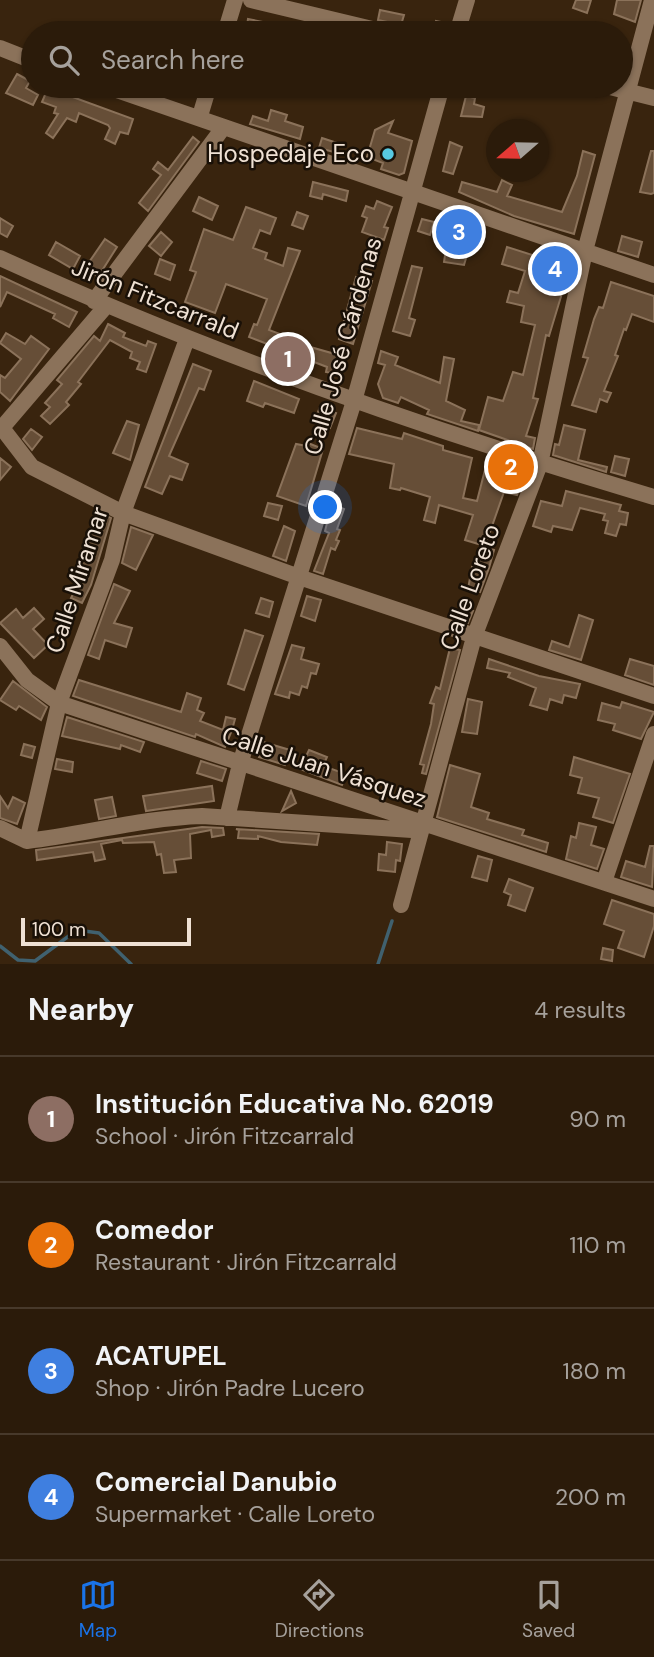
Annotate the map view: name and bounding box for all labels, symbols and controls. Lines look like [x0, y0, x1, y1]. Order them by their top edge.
search box [21, 21, 633, 98]
icon: search [45, 41, 83, 79]
text: Search here [101, 43, 244, 77]
north arrow [486, 119, 549, 182]
place label: Hospedaje Eco [207, 138, 374, 169]
marker: Hospedaje Eco [380, 146, 396, 162]
pin: 3 [436, 206, 482, 258]
street label: Calle José Cárdenas [297, 233, 389, 459]
pin: 4 [532, 243, 578, 295]
street label: Jirón Fitzcarrald [67, 251, 243, 346]
pin: 1 [265, 333, 311, 385]
pin: 2 [488, 441, 534, 493]
your location [308, 490, 342, 524]
street label: Calle Miramar [38, 503, 115, 657]
street label: Calle Loreto [432, 519, 507, 654]
street label: Calle Juan Vásquez [218, 719, 430, 814]
scale bar [21, 915, 191, 947]
text: 100 m [32, 917, 86, 942]
text: Nearby [28, 990, 134, 1029]
text: 4 results [534, 995, 626, 1025]
text: Institución Educativa No. 62019 [95, 1087, 494, 1121]
text: 1 [47, 1104, 55, 1134]
text: 90 m [569, 1104, 626, 1134]
text: School · Jirón Fitzcarrald [95, 1121, 354, 1151]
text: Comedor [95, 1213, 214, 1247]
text: 2 [44, 1230, 58, 1260]
text: 110 m [569, 1230, 626, 1260]
text: Restaurant · Jirón Fitzcarrald [95, 1247, 397, 1277]
text: ACATUPEL [95, 1339, 227, 1373]
text: 3 [44, 1356, 58, 1386]
text: 180 m [562, 1356, 626, 1386]
text: Shop · Jirón Padre Lucero [95, 1373, 365, 1403]
text: Comercial Danubio [95, 1465, 337, 1499]
text: 4 [44, 1482, 58, 1512]
text: 200 m [555, 1482, 626, 1512]
text: Supermarket · Calle Loreto [95, 1499, 375, 1529]
tab: Map [79, 1576, 117, 1643]
tab: Directions [275, 1576, 364, 1643]
tab: Saved [522, 1576, 575, 1643]

